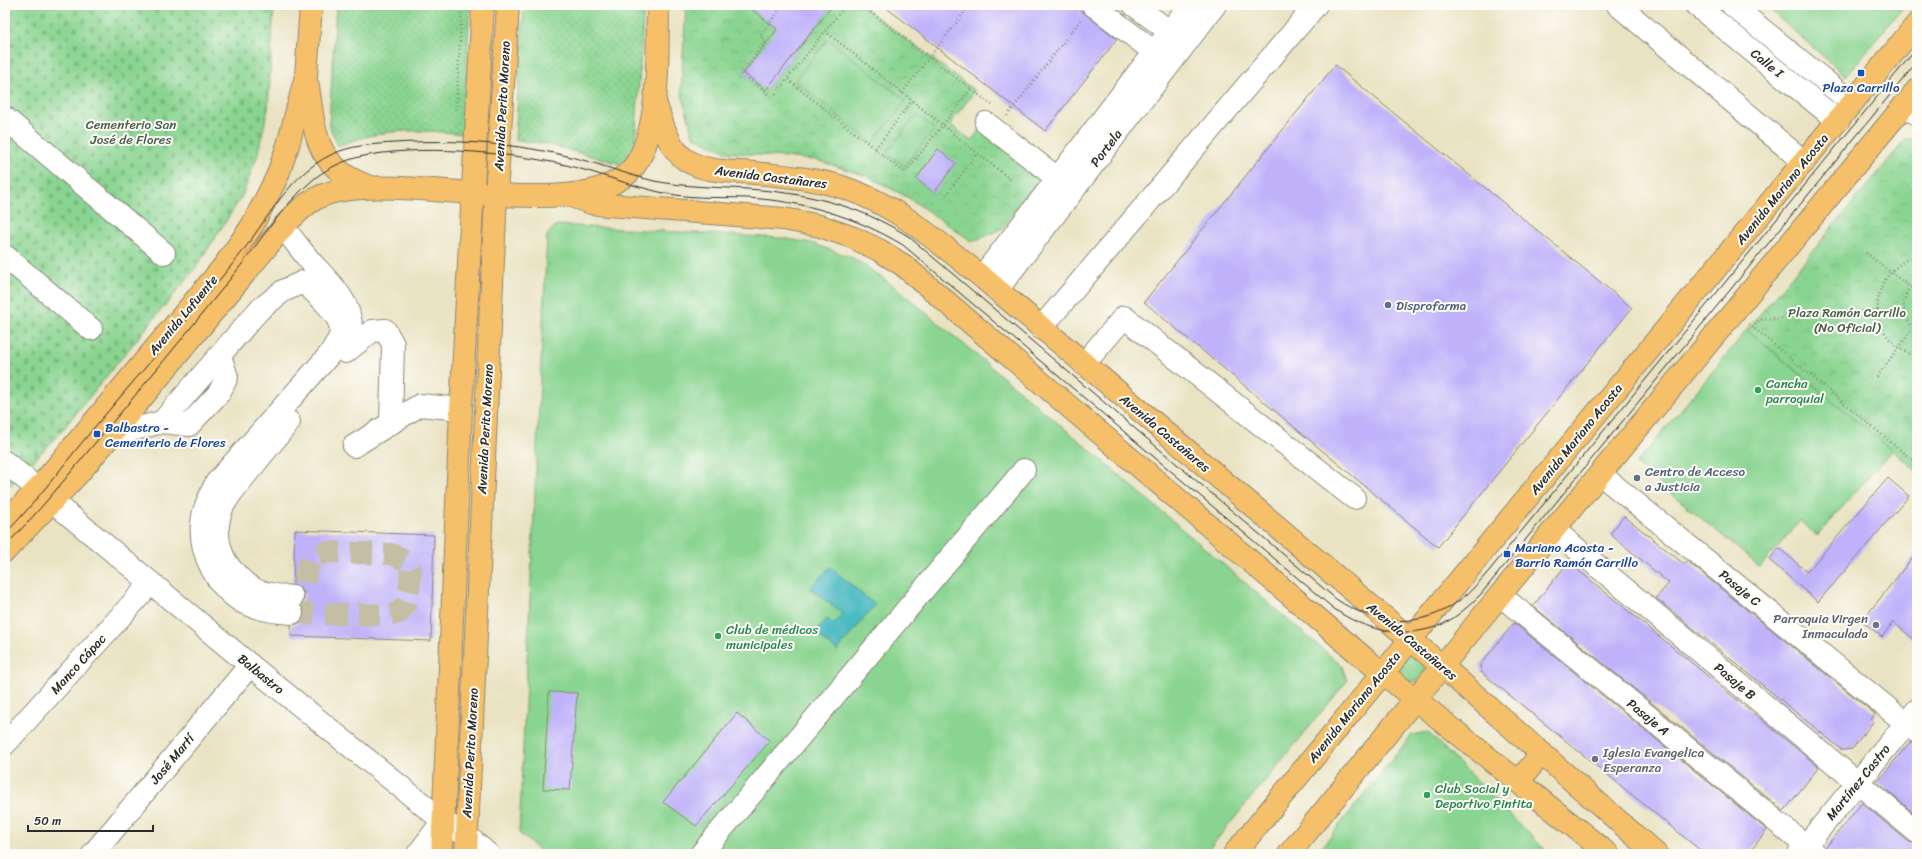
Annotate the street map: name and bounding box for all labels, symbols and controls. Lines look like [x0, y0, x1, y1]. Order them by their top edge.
street label: Avenida Perito Moreno [487, 40, 517, 173]
street label: Calle I [1745, 42, 1789, 84]
marker: Plaza Carrillo [1856, 68, 1866, 78]
place label: Plaza Carrillo [1822, 76, 1900, 99]
park label: Cementerio San José de Flores [86, 113, 176, 151]
street label: Portela [1084, 124, 1128, 172]
street label: Avenida Mariano Acosta [1729, 128, 1835, 251]
street label: Avenida Castañares [713, 159, 829, 195]
street label: Avenida Lafuente [142, 269, 224, 361]
place label: Disprofarma [1396, 294, 1467, 317]
marker: Disprofarma [1383, 300, 1393, 310]
park label: Plaza Ramón Carrillo (No Oficial) [1788, 301, 1907, 339]
street label: Avenida Perito Moreno [470, 363, 500, 496]
place label: Cancha parroquial [1765, 372, 1824, 410]
street label: Avenida Mariano Acosta [1523, 378, 1629, 501]
marker: Cancha parroquial [1753, 385, 1763, 395]
street label: Avenida Castañares [1114, 387, 1216, 479]
place label: Balbastro - Cementerio de Flores [105, 416, 226, 454]
marker: Balbastro - Cementerio de Flores [92, 429, 102, 439]
place label: Centro de Acceso a Justicia [1645, 460, 1745, 498]
marker: Centro de Acceso a Justicia [1632, 473, 1642, 483]
place label: Mariano Acosta - Barrio Ramón Carrillo [1515, 536, 1638, 574]
marker: Mariano Acosta - Barrio Ramón Carrillo [1502, 549, 1512, 559]
street label: Pasaje C [1714, 564, 1766, 612]
street label: Avenida Castañares [1361, 595, 1463, 687]
place label: Parroquia Virgen Inmaculada [1773, 607, 1868, 645]
place label: Club de médicos municipales [726, 618, 819, 656]
marker: Parroquia Virgen Inmaculada [1871, 620, 1881, 630]
street label: Manco Cápac [44, 628, 112, 700]
marker: Club de médicos municipales [713, 631, 723, 641]
street label: Avenida Mariano Acosta [1301, 646, 1407, 769]
street label: Balbastro [233, 648, 290, 700]
street label: Pasaje B [1709, 656, 1761, 706]
street label: Avenida Perito Moreno [455, 687, 485, 820]
street label: Pasaje A [1622, 693, 1674, 741]
street label: José Martí [143, 727, 201, 790]
street label: Martínez Castro [1820, 738, 1896, 825]
place label: Iglesia Evangelica Esperanza [1602, 741, 1705, 779]
marker: Iglesia Evangelica Esperanza [1590, 754, 1600, 764]
place label: Club Social y Deportivo Pintita [1435, 777, 1533, 815]
marker: Club Social y Deportivo Pintita [1422, 790, 1432, 800]
scale bar [28, 807, 153, 833]
text: 50 m [34, 810, 61, 832]

